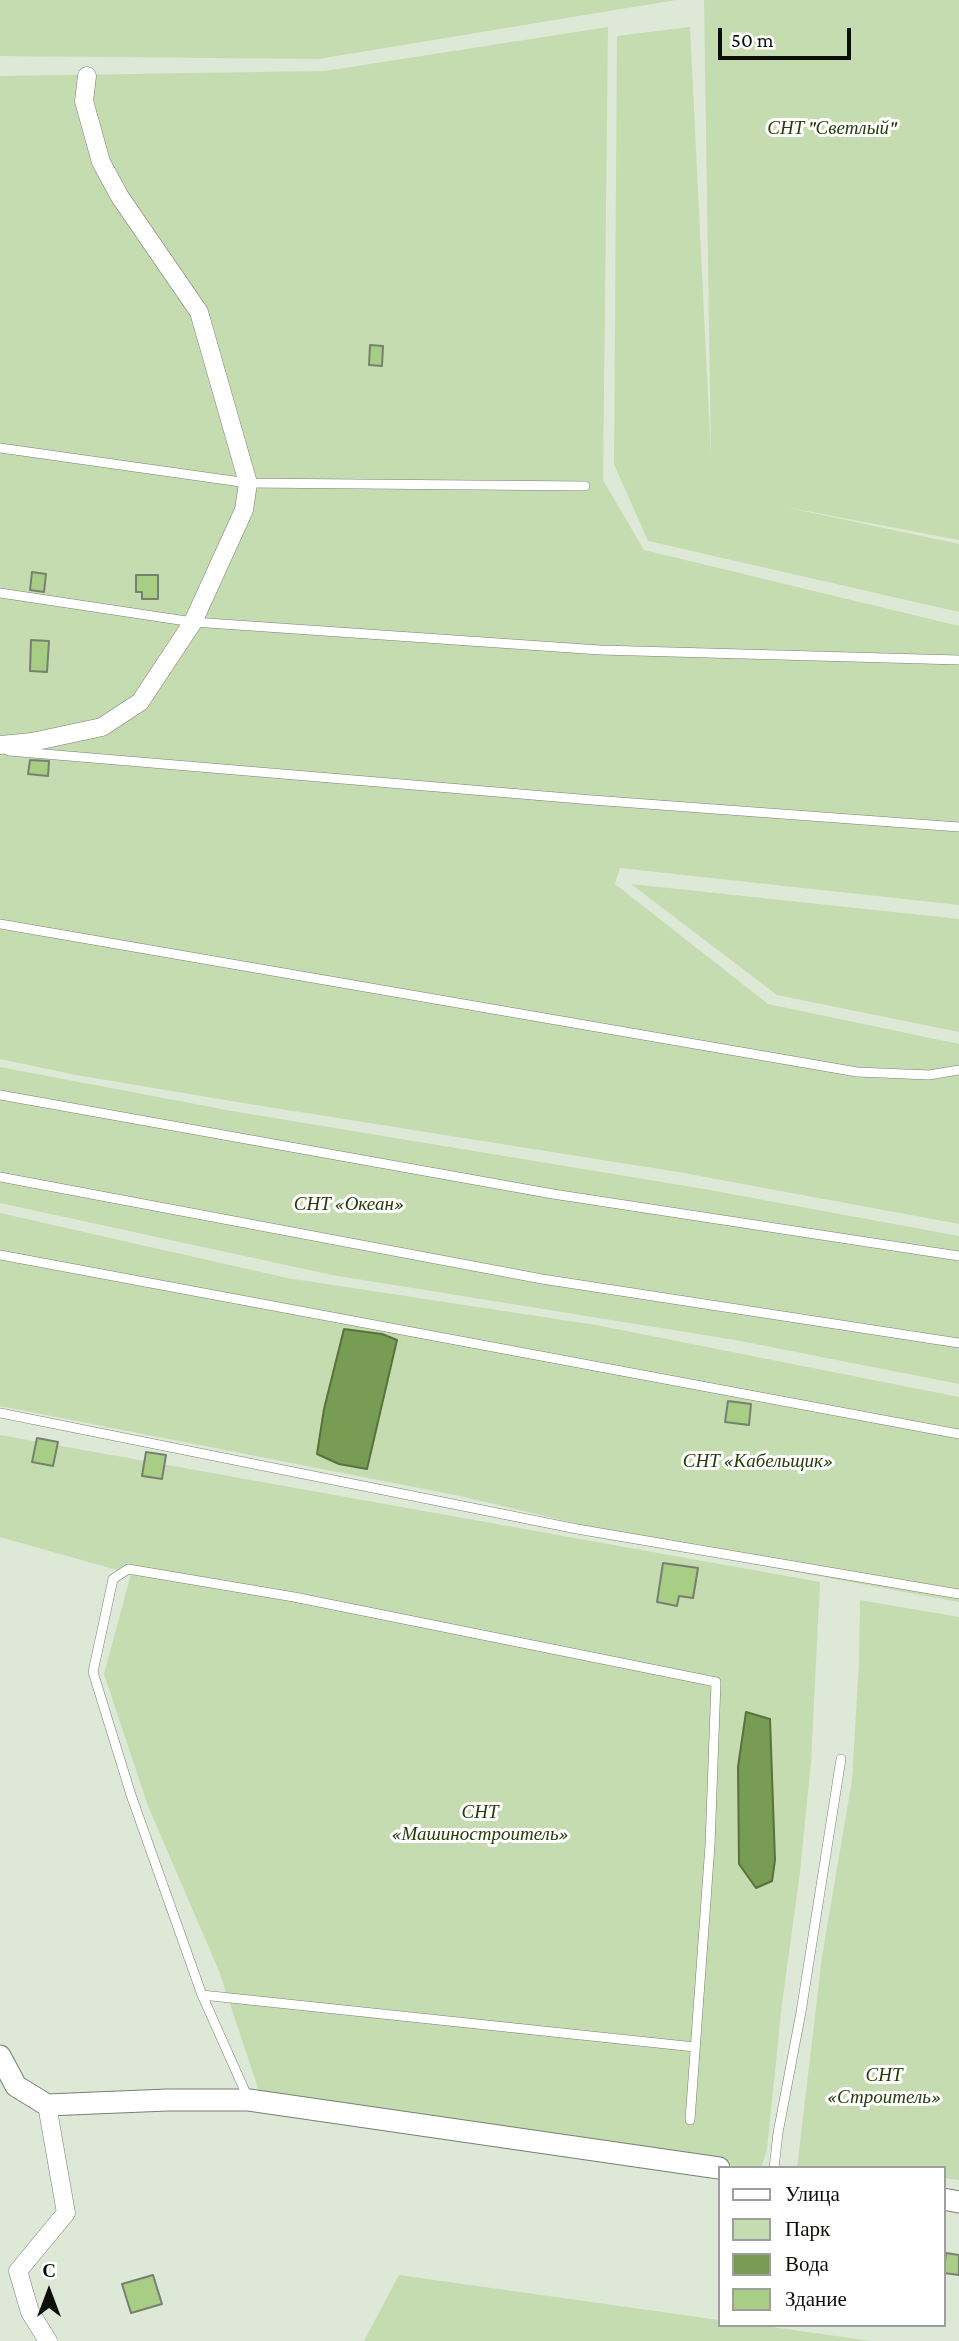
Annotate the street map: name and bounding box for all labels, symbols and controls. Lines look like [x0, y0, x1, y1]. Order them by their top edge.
scale bar [721, 14, 854, 58]
text: 50 m [731, 28, 774, 52]
park label: СНТ "Светлый" [767, 117, 897, 139]
park label: СНТ «Океан» [294, 1193, 404, 1215]
park label: СНТ «Кабельщик» [683, 1450, 833, 1472]
park label: СНТ «Машиностроитель» [391, 1801, 569, 1845]
park label: СНТ «Строитель» [827, 2064, 941, 2108]
legend [718, 2166, 945, 2327]
text: Улица [785, 2182, 840, 2206]
text: Парк [785, 2217, 830, 2241]
text: Вода [785, 2252, 829, 2276]
north arrow [14, 2257, 84, 2327]
text: С [42, 2260, 56, 2281]
text: Здание [785, 2287, 847, 2311]

